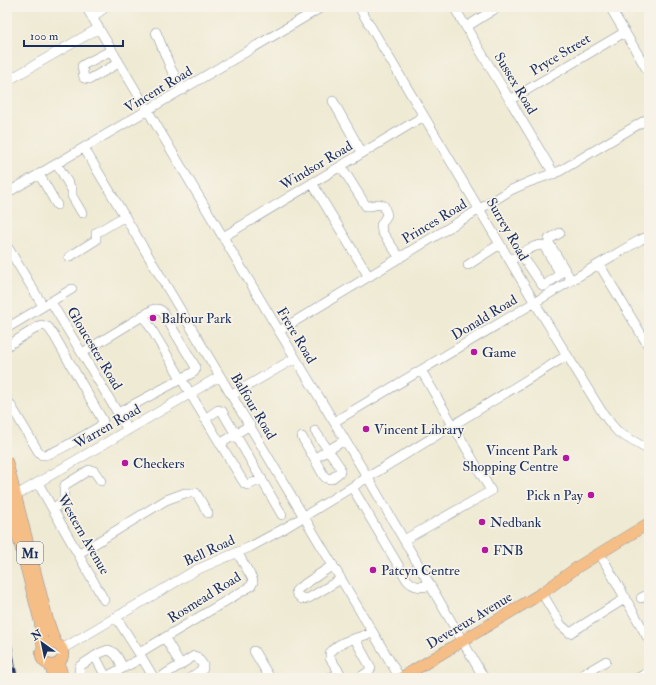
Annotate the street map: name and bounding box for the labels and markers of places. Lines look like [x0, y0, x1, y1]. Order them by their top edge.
place label: Balfour Park [161, 310, 232, 327]
marker: Balfour Park [148, 313, 158, 323]
place label: Game [482, 344, 516, 361]
marker: Game [469, 347, 479, 357]
place label: Vincent Library [374, 421, 465, 439]
marker: Vincent Library [361, 424, 371, 434]
place label: Vincent Park Shopping Centre [462, 442, 558, 476]
marker: Vincent Park Shopping Centre [561, 453, 571, 463]
place label: Checkers [133, 455, 185, 472]
marker: Checkers [120, 458, 130, 468]
place label: Pick n Pay [526, 487, 584, 505]
marker: Pick n Pay [586, 490, 596, 500]
place label: Nedbank [490, 514, 542, 531]
marker: Nedbank [477, 517, 487, 527]
place label: FNB [493, 542, 524, 559]
marker: FNB [480, 545, 490, 555]
place label: Patcyn Centre [381, 562, 460, 580]
marker: Patcyn Centre [368, 565, 378, 575]

